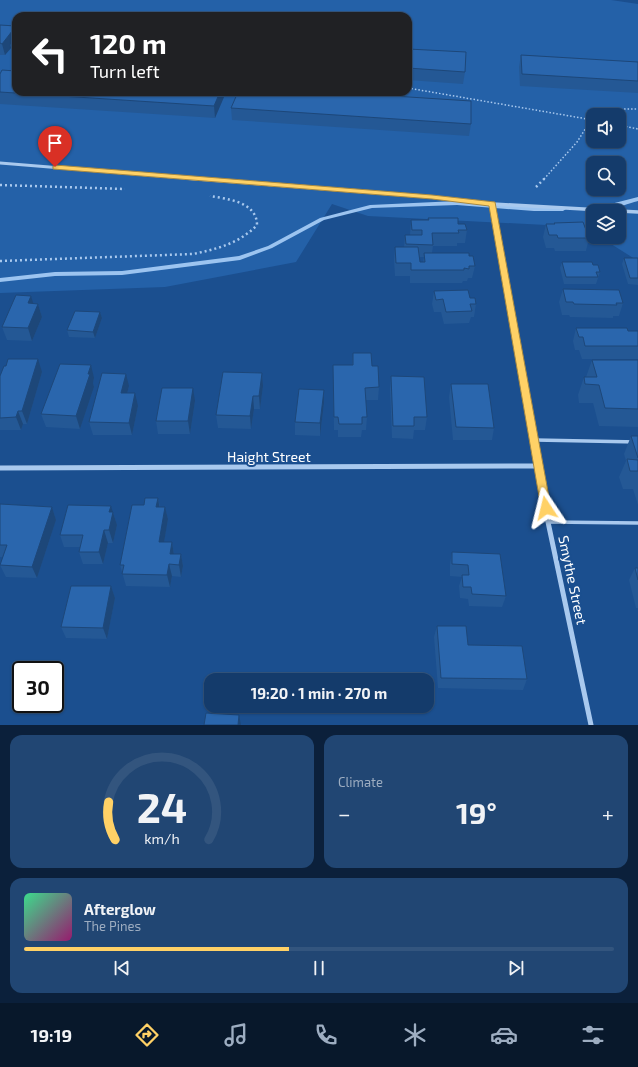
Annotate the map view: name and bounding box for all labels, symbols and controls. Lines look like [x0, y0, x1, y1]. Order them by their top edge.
text: 120 m [90, 26, 167, 60]
icon: left [24, 28, 76, 80]
text: Turn left [90, 60, 160, 82]
map controls [586, 108, 626, 244]
button: sound [586, 108, 626, 148]
pin [38, 126, 72, 167]
icon: arrive [44, 132, 66, 154]
button: search [586, 156, 626, 196]
button: layers [586, 204, 626, 244]
street label: Haight Street [227, 448, 311, 465]
position arrow [525, 487, 567, 529]
street label: Smythe Street [555, 534, 591, 626]
speed limit sign: 30 [12, 661, 64, 713]
text: 19:20 · 1 min · 270 m [251, 684, 387, 702]
text: Climate [338, 774, 383, 790]
text: 24 [137, 780, 187, 830]
text: 19° [456, 794, 497, 830]
text: − [338, 800, 351, 826]
text: + [602, 800, 614, 826]
text: km/h [144, 829, 180, 846]
text: Afterglow [84, 900, 156, 918]
text: The Pines [84, 918, 141, 934]
icon: previous [111, 957, 133, 979]
icon: pause [308, 957, 330, 979]
icon: next [505, 957, 527, 979]
icon: directions [133, 1021, 161, 1049]
icon: music [222, 1021, 250, 1049]
icon: phone [312, 1021, 340, 1049]
icon: climate [401, 1021, 429, 1049]
icon: car [490, 1021, 518, 1049]
icon: filters [579, 1021, 607, 1049]
text: 19:19 [31, 1024, 72, 1046]

